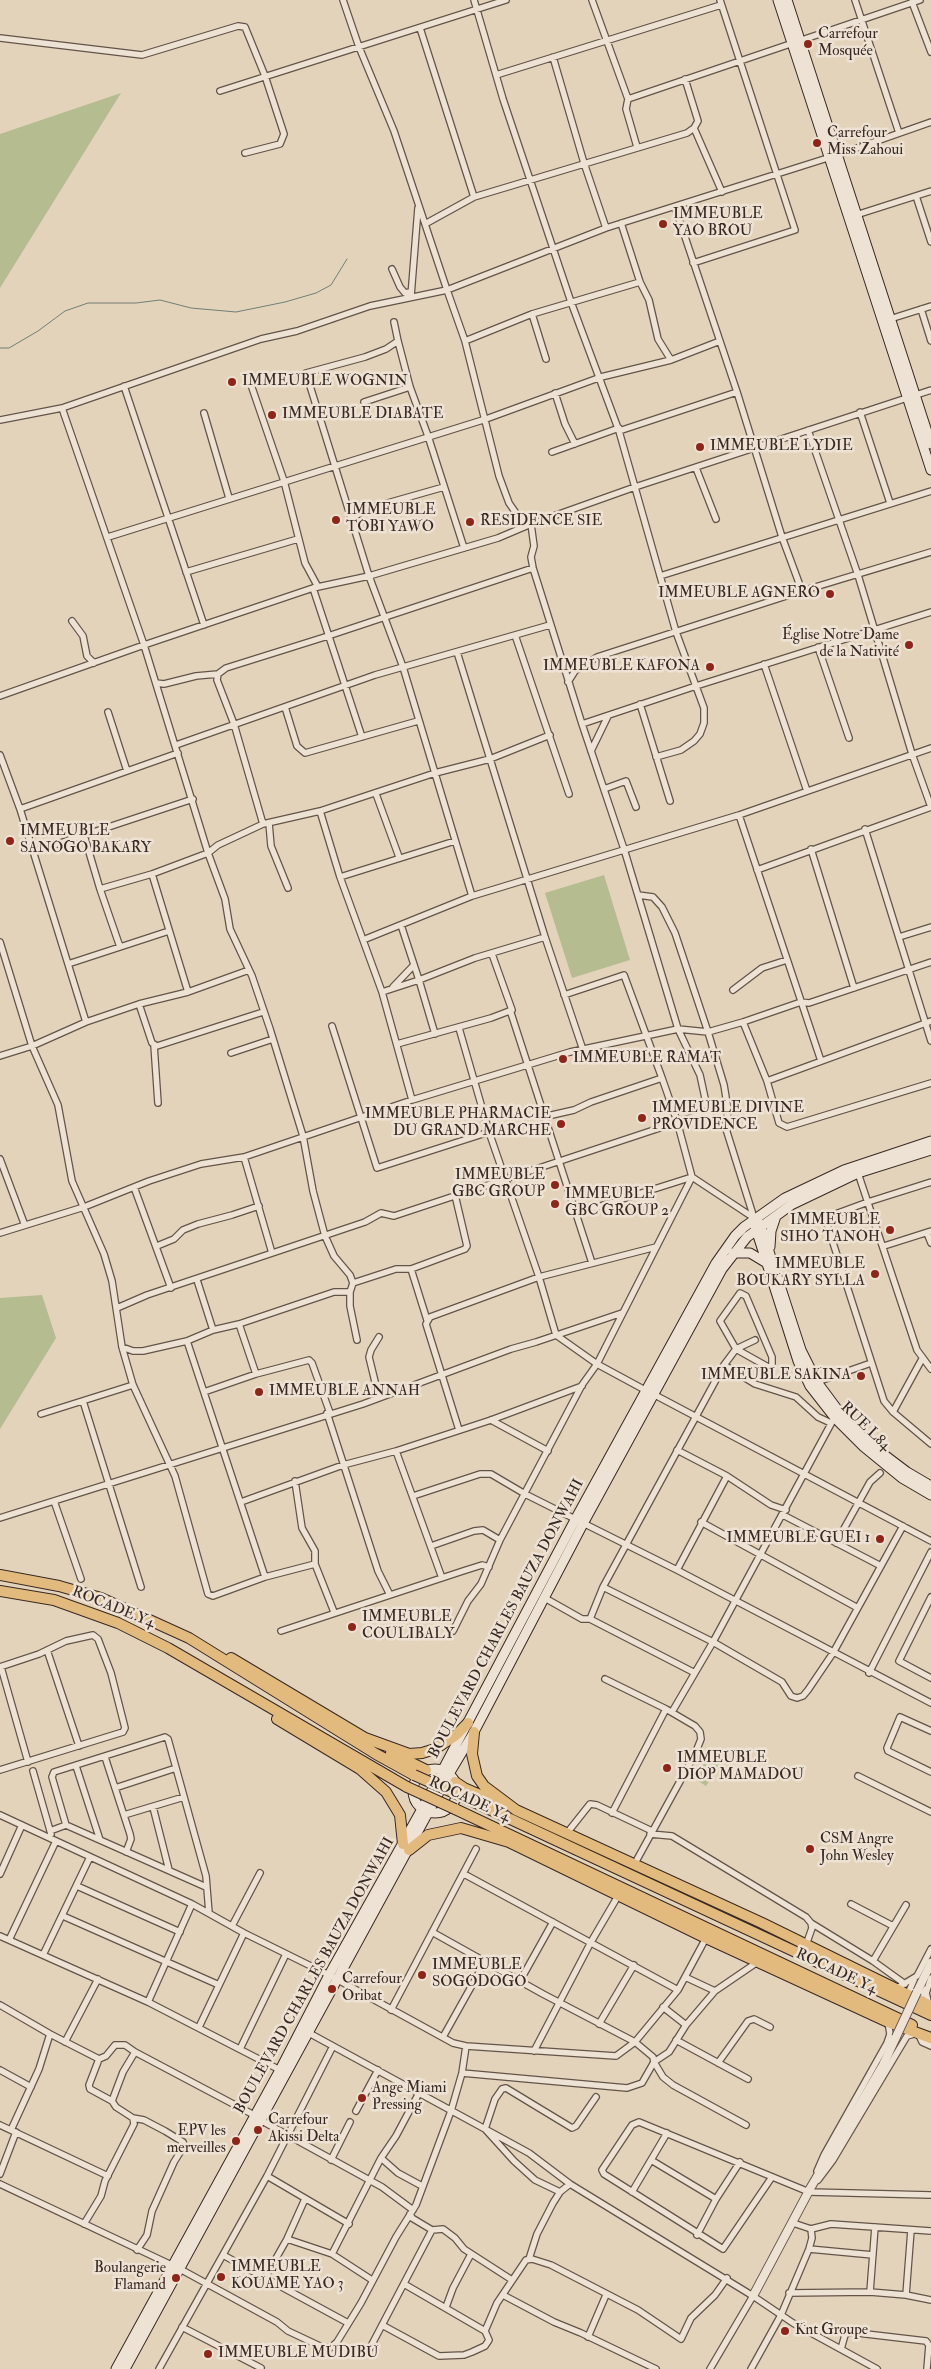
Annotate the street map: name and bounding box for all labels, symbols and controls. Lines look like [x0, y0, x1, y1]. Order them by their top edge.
place label: Carrefour Mosquée [818, 26, 878, 61]
marker: Carrefour Mosquée [802, 38, 814, 50]
place label: Carrefour Miss Zahoui [827, 125, 903, 160]
marker: Carrefour Miss Zahoui [811, 137, 823, 149]
place label: IMMEUBLE YAO BROU [673, 206, 763, 241]
marker: IMMEUBLE YAO BROU [657, 218, 669, 230]
place label: IMMEUBLE WOGNIN [242, 373, 408, 391]
marker: IMMEUBLE WOGNIN [226, 376, 238, 388]
place label: IMMEUBLE DIABATE [282, 406, 444, 424]
marker: IMMEUBLE DIABATE [266, 409, 278, 421]
place label: IMMEUBLE LYDIE [710, 438, 853, 456]
marker: IMMEUBLE LYDIE [694, 441, 706, 453]
place label: IMMEUBLE TOBI YAWO [346, 502, 436, 537]
place label: RESIDENCE SIE [480, 513, 602, 531]
marker: IMMEUBLE TOBI YAWO [330, 514, 342, 526]
marker: RESIDENCE SIE [464, 516, 476, 528]
place label: IMMEUBLE AGNERO [658, 585, 820, 603]
marker: IMMEUBLE AGNERO [824, 588, 836, 600]
place label: Église Notre Dame de la Nativité [782, 627, 899, 662]
marker: Église Notre Dame de la Nativité [903, 639, 915, 651]
place label: IMMEUBLE KAFONA [543, 658, 700, 676]
marker: IMMEUBLE KAFONA [704, 661, 716, 673]
place label: IMMEUBLE SANOGO BAKARY [20, 823, 151, 858]
marker: IMMEUBLE SANOGO BAKARY [4, 835, 16, 847]
place label: IMMEUBLE RAMAT [573, 1050, 721, 1068]
marker: IMMEUBLE RAMAT [557, 1053, 569, 1065]
place label: IMMEUBLE DIVINE PROVIDENCE [652, 1100, 804, 1135]
place label: IMMEUBLE PHARMACIE DU GRAND MARCHE [365, 1106, 551, 1141]
marker: IMMEUBLE DIVINE PROVIDENCE [636, 1112, 648, 1124]
marker: IMMEUBLE PHARMACIE DU GRAND MARCHE [555, 1118, 567, 1130]
place label: IMMEUBLE GBC GROUP [452, 1167, 545, 1202]
marker: IMMEUBLE GBC GROUP [549, 1179, 561, 1191]
place label: IMMEUBLE GBC GROUP 2 [565, 1186, 669, 1221]
marker: IMMEUBLE GBC GROUP 2 [549, 1198, 561, 1210]
place label: IMMEUBLE SIHO TANOH [780, 1212, 880, 1247]
marker: IMMEUBLE SIHO TANOH [884, 1224, 896, 1236]
place label: IMMEUBLE BOUKARY SYLLA [736, 1256, 865, 1291]
marker: IMMEUBLE BOUKARY SYLLA [869, 1268, 881, 1280]
place label: IMMEUBLE SAKINA [701, 1367, 851, 1385]
marker: IMMEUBLE SAKINA [855, 1370, 867, 1382]
place label: IMMEUBLE ANNAH [269, 1383, 420, 1401]
marker: IMMEUBLE ANNAH [253, 1386, 265, 1398]
street label: RUE L84 [836, 1399, 894, 1455]
street label: BOULEVARD CHARLES BAUZA DONWAHI [425, 1476, 589, 1762]
place label: IMMEUBLE GUEI 1 [726, 1530, 870, 1548]
marker: IMMEUBLE GUEI 1 [874, 1533, 886, 1545]
street label: ROCADE Y4 [69, 1583, 157, 1633]
place label: IMMEUBLE COULIBALY [362, 1609, 455, 1644]
marker: IMMEUBLE COULIBALY [346, 1621, 358, 1633]
place label: IMMEUBLE DIOP MAMADOU [677, 1750, 804, 1785]
marker: IMMEUBLE DIOP MAMADOU [661, 1762, 673, 1774]
street label: ROCADE Y4 [426, 1773, 512, 1827]
place label: CSM Angre John Wesley [820, 1831, 894, 1866]
street label: BOULEVARD CHARLES BAUZA DONWAHI [231, 1834, 399, 2118]
marker: CSM Angre John Wesley [804, 1843, 816, 1855]
street label: ROCADE Y4 [793, 1945, 879, 1999]
place label: IMMEUBLE SOGODOGO [432, 1957, 526, 1992]
marker: IMMEUBLE SOGODOGO [416, 1969, 428, 1981]
place label: Carrefour Oribat [342, 1971, 402, 2006]
marker: Carrefour Oribat [326, 1983, 338, 1995]
place label: Ange Miami Pressing [372, 2080, 446, 2115]
marker: Ange Miami Pressing [356, 2092, 368, 2104]
place label: Carrefour Akissi Delta [268, 2112, 339, 2147]
place label: EPV les merveilles [167, 2123, 226, 2158]
marker: Carrefour Akissi Delta [252, 2124, 264, 2136]
marker: EPV les merveilles [230, 2135, 242, 2147]
place label: IMMEUBLE KOUAME YAO 3 [231, 2259, 344, 2294]
place label: Boulangerie Flamand [94, 2260, 166, 2295]
marker: IMMEUBLE KOUAME YAO 3 [215, 2271, 227, 2283]
marker: Boulangerie Flamand [170, 2272, 182, 2284]
place label: Knt Groupe [795, 2322, 868, 2340]
marker: Knt Groupe [779, 2325, 791, 2337]
place label: IMMEUBLE MUDIBU [218, 2345, 379, 2363]
marker: IMMEUBLE MUDIBU [202, 2348, 214, 2360]

